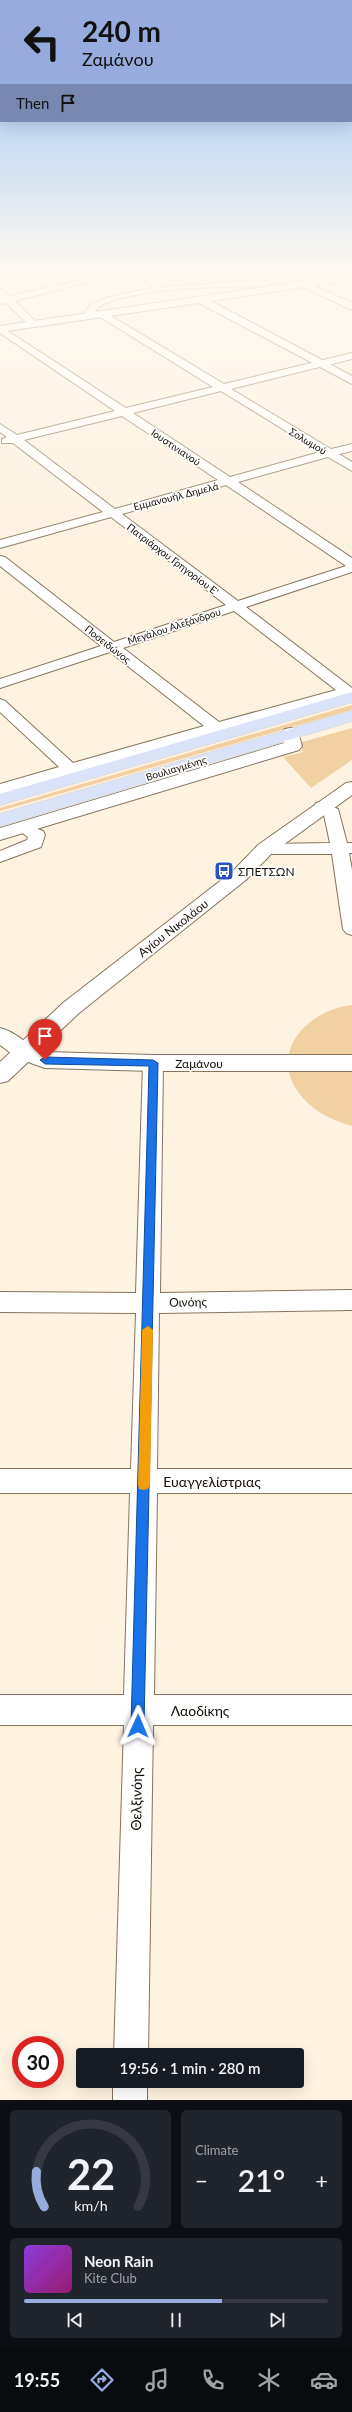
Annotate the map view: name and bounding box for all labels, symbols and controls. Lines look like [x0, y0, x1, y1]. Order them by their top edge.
text: 240 m [82, 14, 161, 48]
icon: left [16, 16, 68, 68]
text: Ζαμάνου [82, 48, 154, 70]
icon: arrive [57, 92, 79, 114]
text: Then [16, 94, 49, 112]
street label: Σολωμού [287, 425, 329, 457]
street label: Ιουστινιανού [149, 426, 203, 468]
street label: Εμμανουήλ Δημελά [132, 480, 220, 512]
street label: Πατριάρχου Γρηγορίου E' [125, 521, 221, 597]
street label: Μεγάλου Αλεξάνδρου [126, 605, 222, 647]
street label: Ποσειδώνος [83, 622, 134, 666]
street label: Βουλιαγμένης [144, 753, 208, 783]
bus stop icon: ΣΠΕΤΣΩΝ [213, 860, 235, 882]
place label: ΣΠΕΤΣΩΝ [238, 864, 295, 879]
street label: Αγίου Νικολάου [135, 896, 211, 960]
pin [28, 1019, 62, 1060]
icon: arrive [34, 1025, 56, 1047]
street label: Ζαμάνου [175, 1056, 223, 1071]
street label: Οινόης [169, 1294, 208, 1310]
street label: Ευαγγελίστριας [163, 1473, 261, 1490]
street label: Λαοδίκης [171, 1702, 230, 1719]
position arrow [117, 1705, 159, 1747]
street label: Θελξινόης [127, 1767, 145, 1831]
speed limit sign: 30 [12, 2036, 64, 2088]
text: 19:56 · 1 min · 280 m [120, 2059, 260, 2077]
text: Climate [195, 2142, 238, 2158]
text: 22 [66, 2149, 115, 2199]
text: 21° [238, 2162, 285, 2198]
text: − [195, 2167, 208, 2194]
text: + [315, 2167, 328, 2194]
text: km/h [74, 2197, 107, 2214]
text: Neon Rain [84, 2252, 153, 2270]
text: Kite Club [84, 2270, 137, 2286]
icon: previous [64, 2309, 86, 2331]
icon: pause [165, 2309, 187, 2331]
icon: next [266, 2309, 288, 2331]
icon: directions [88, 2366, 116, 2394]
icon: music [143, 2366, 171, 2394]
icon: phone [199, 2366, 227, 2394]
icon: climate [255, 2366, 283, 2394]
icon: car [310, 2366, 338, 2394]
text: 19:55 [14, 2369, 60, 2391]

